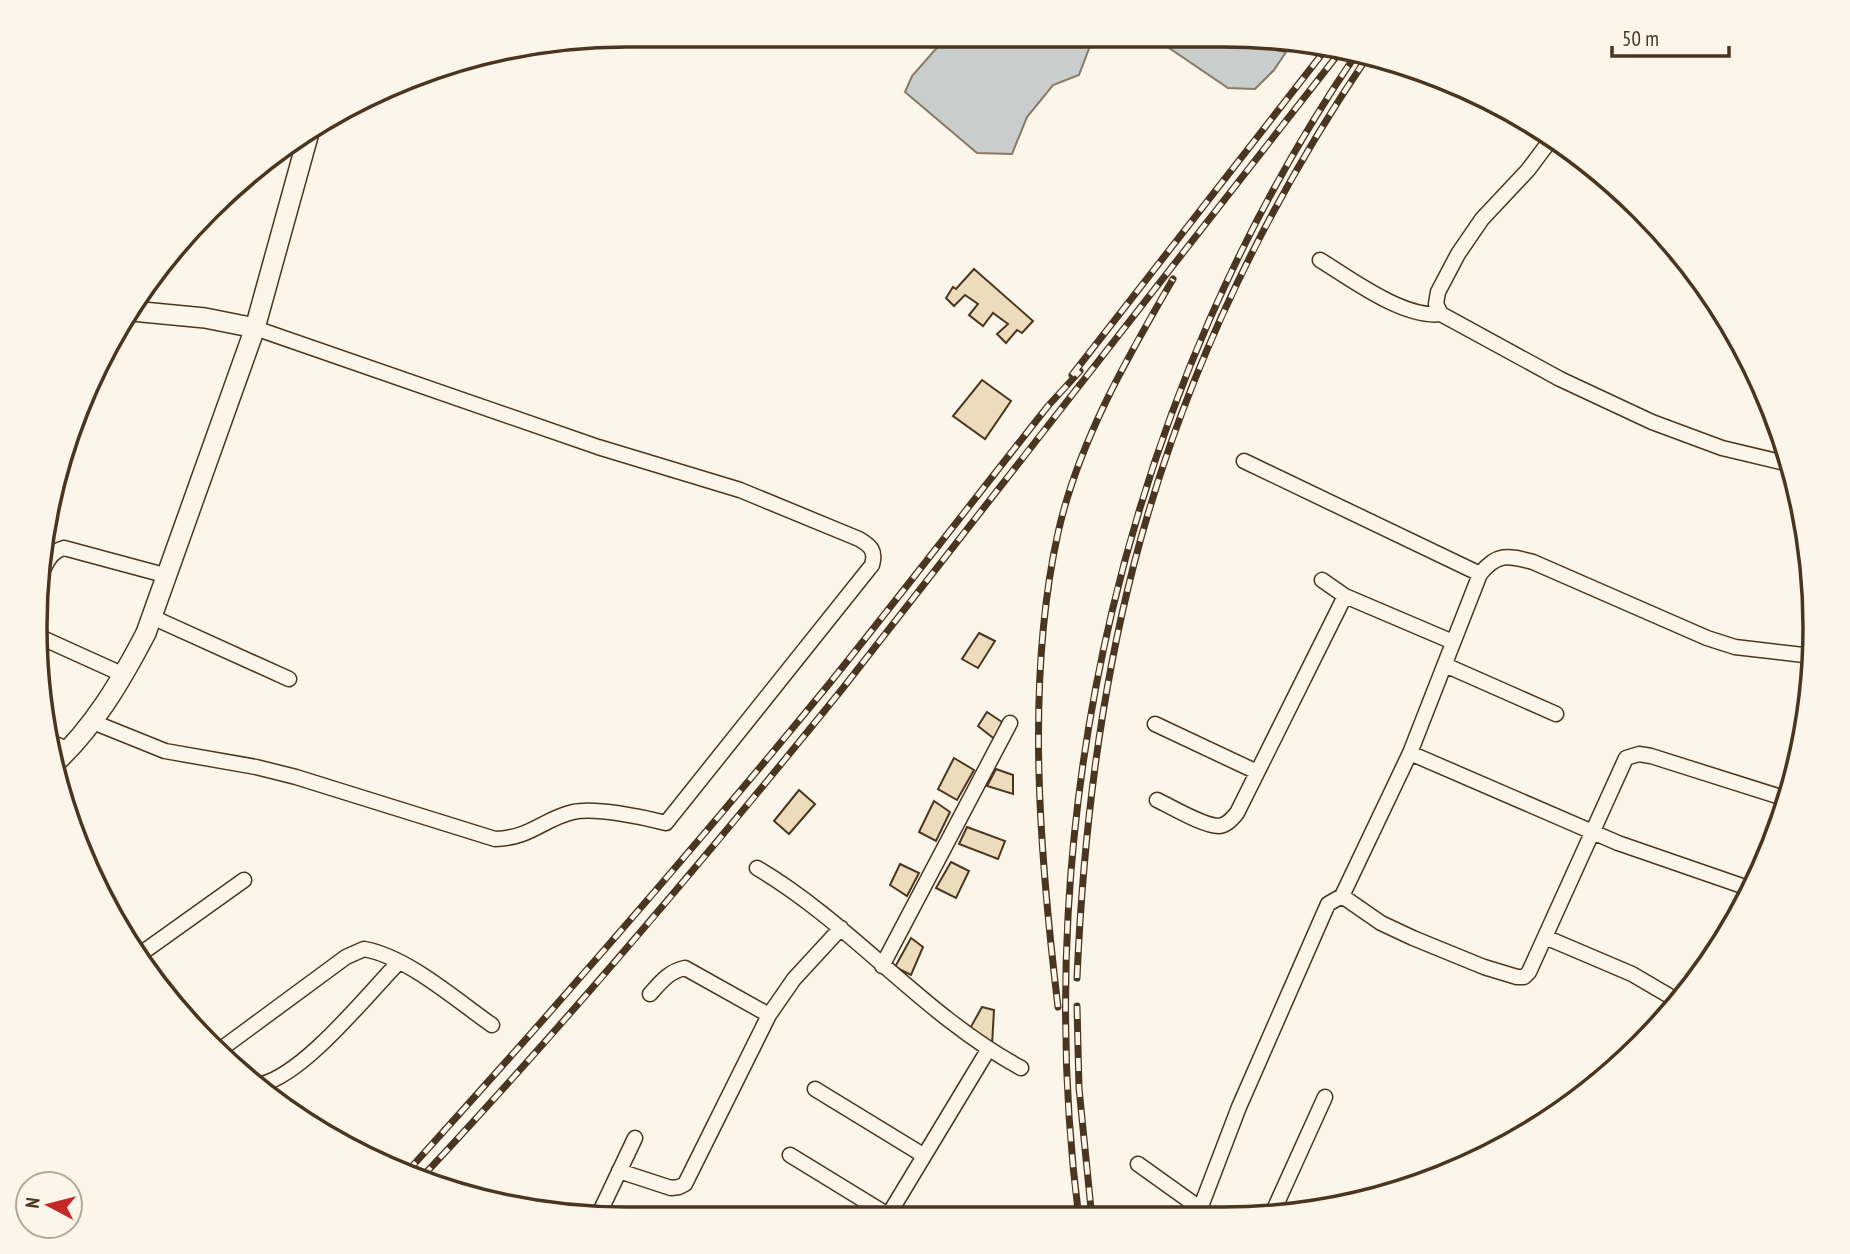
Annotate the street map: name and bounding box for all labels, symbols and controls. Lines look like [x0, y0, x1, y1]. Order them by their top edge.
scale bar [1612, 14, 1729, 58]
text: 50 m [1622, 25, 1659, 52]
north arrow [14, 1170, 84, 1240]
text: N [20, 1196, 45, 1209]

